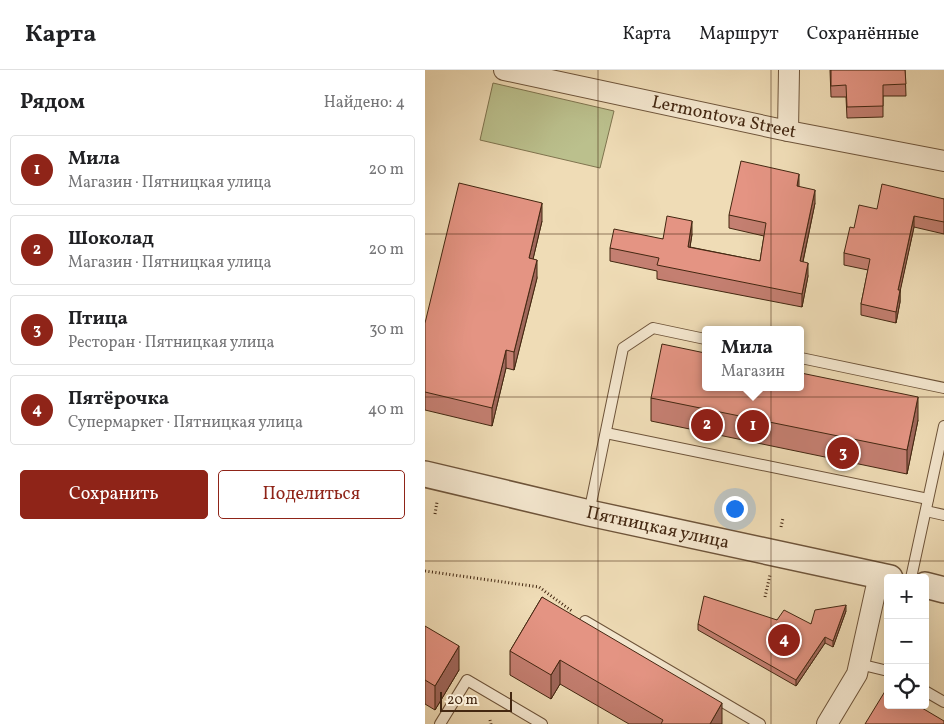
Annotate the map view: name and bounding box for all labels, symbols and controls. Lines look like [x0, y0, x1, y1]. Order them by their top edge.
text: Карта [25, 18, 96, 52]
text: Карта [622, 22, 671, 47]
text: Маршрут [699, 22, 779, 47]
text: Сохранённые [807, 22, 919, 47]
text: Рядом [20, 88, 85, 117]
street label: Lermontova Street [649, 90, 798, 145]
text: Найдено: 4 [324, 92, 405, 114]
text: Мила [68, 146, 120, 172]
text: 1 [34, 159, 40, 181]
text: 20 m [369, 159, 404, 181]
text: Магазин · Пятницкая улица [68, 172, 271, 194]
text: Шоколад [68, 226, 154, 252]
text: 2 [33, 239, 41, 261]
text: 20 m [369, 239, 404, 261]
text: Магазин · Пятницкая улица [68, 252, 271, 274]
text: Птица [68, 306, 128, 332]
text: 3 [33, 319, 41, 341]
text: 30 m [369, 319, 404, 341]
popup [702, 326, 804, 391]
text: Ресторан · Пятницкая улица [68, 332, 274, 354]
text: Мила [721, 335, 773, 361]
text: Магазин [721, 361, 785, 383]
text: Пятёрочка [68, 386, 169, 412]
text: 4 [32, 399, 42, 421]
text: 40 m [368, 399, 404, 421]
pin: 2 [691, 406, 723, 444]
pin: 1 [737, 407, 769, 445]
text: Супермаркет · Пятницкая улица [68, 412, 303, 434]
pin: 3 [827, 434, 859, 472]
button: Сохранить [20, 470, 208, 519]
button: Поделиться [218, 470, 405, 519]
your location [722, 496, 748, 522]
street label: Пятницкая улица [584, 500, 732, 555]
map controls [884, 574, 929, 709]
button: + [884, 574, 929, 619]
button: − [884, 619, 929, 664]
pin: 4 [768, 621, 800, 659]
button: locate [884, 664, 929, 709]
scale bar [440, 689, 513, 712]
text: 20 m [447, 691, 478, 710]

